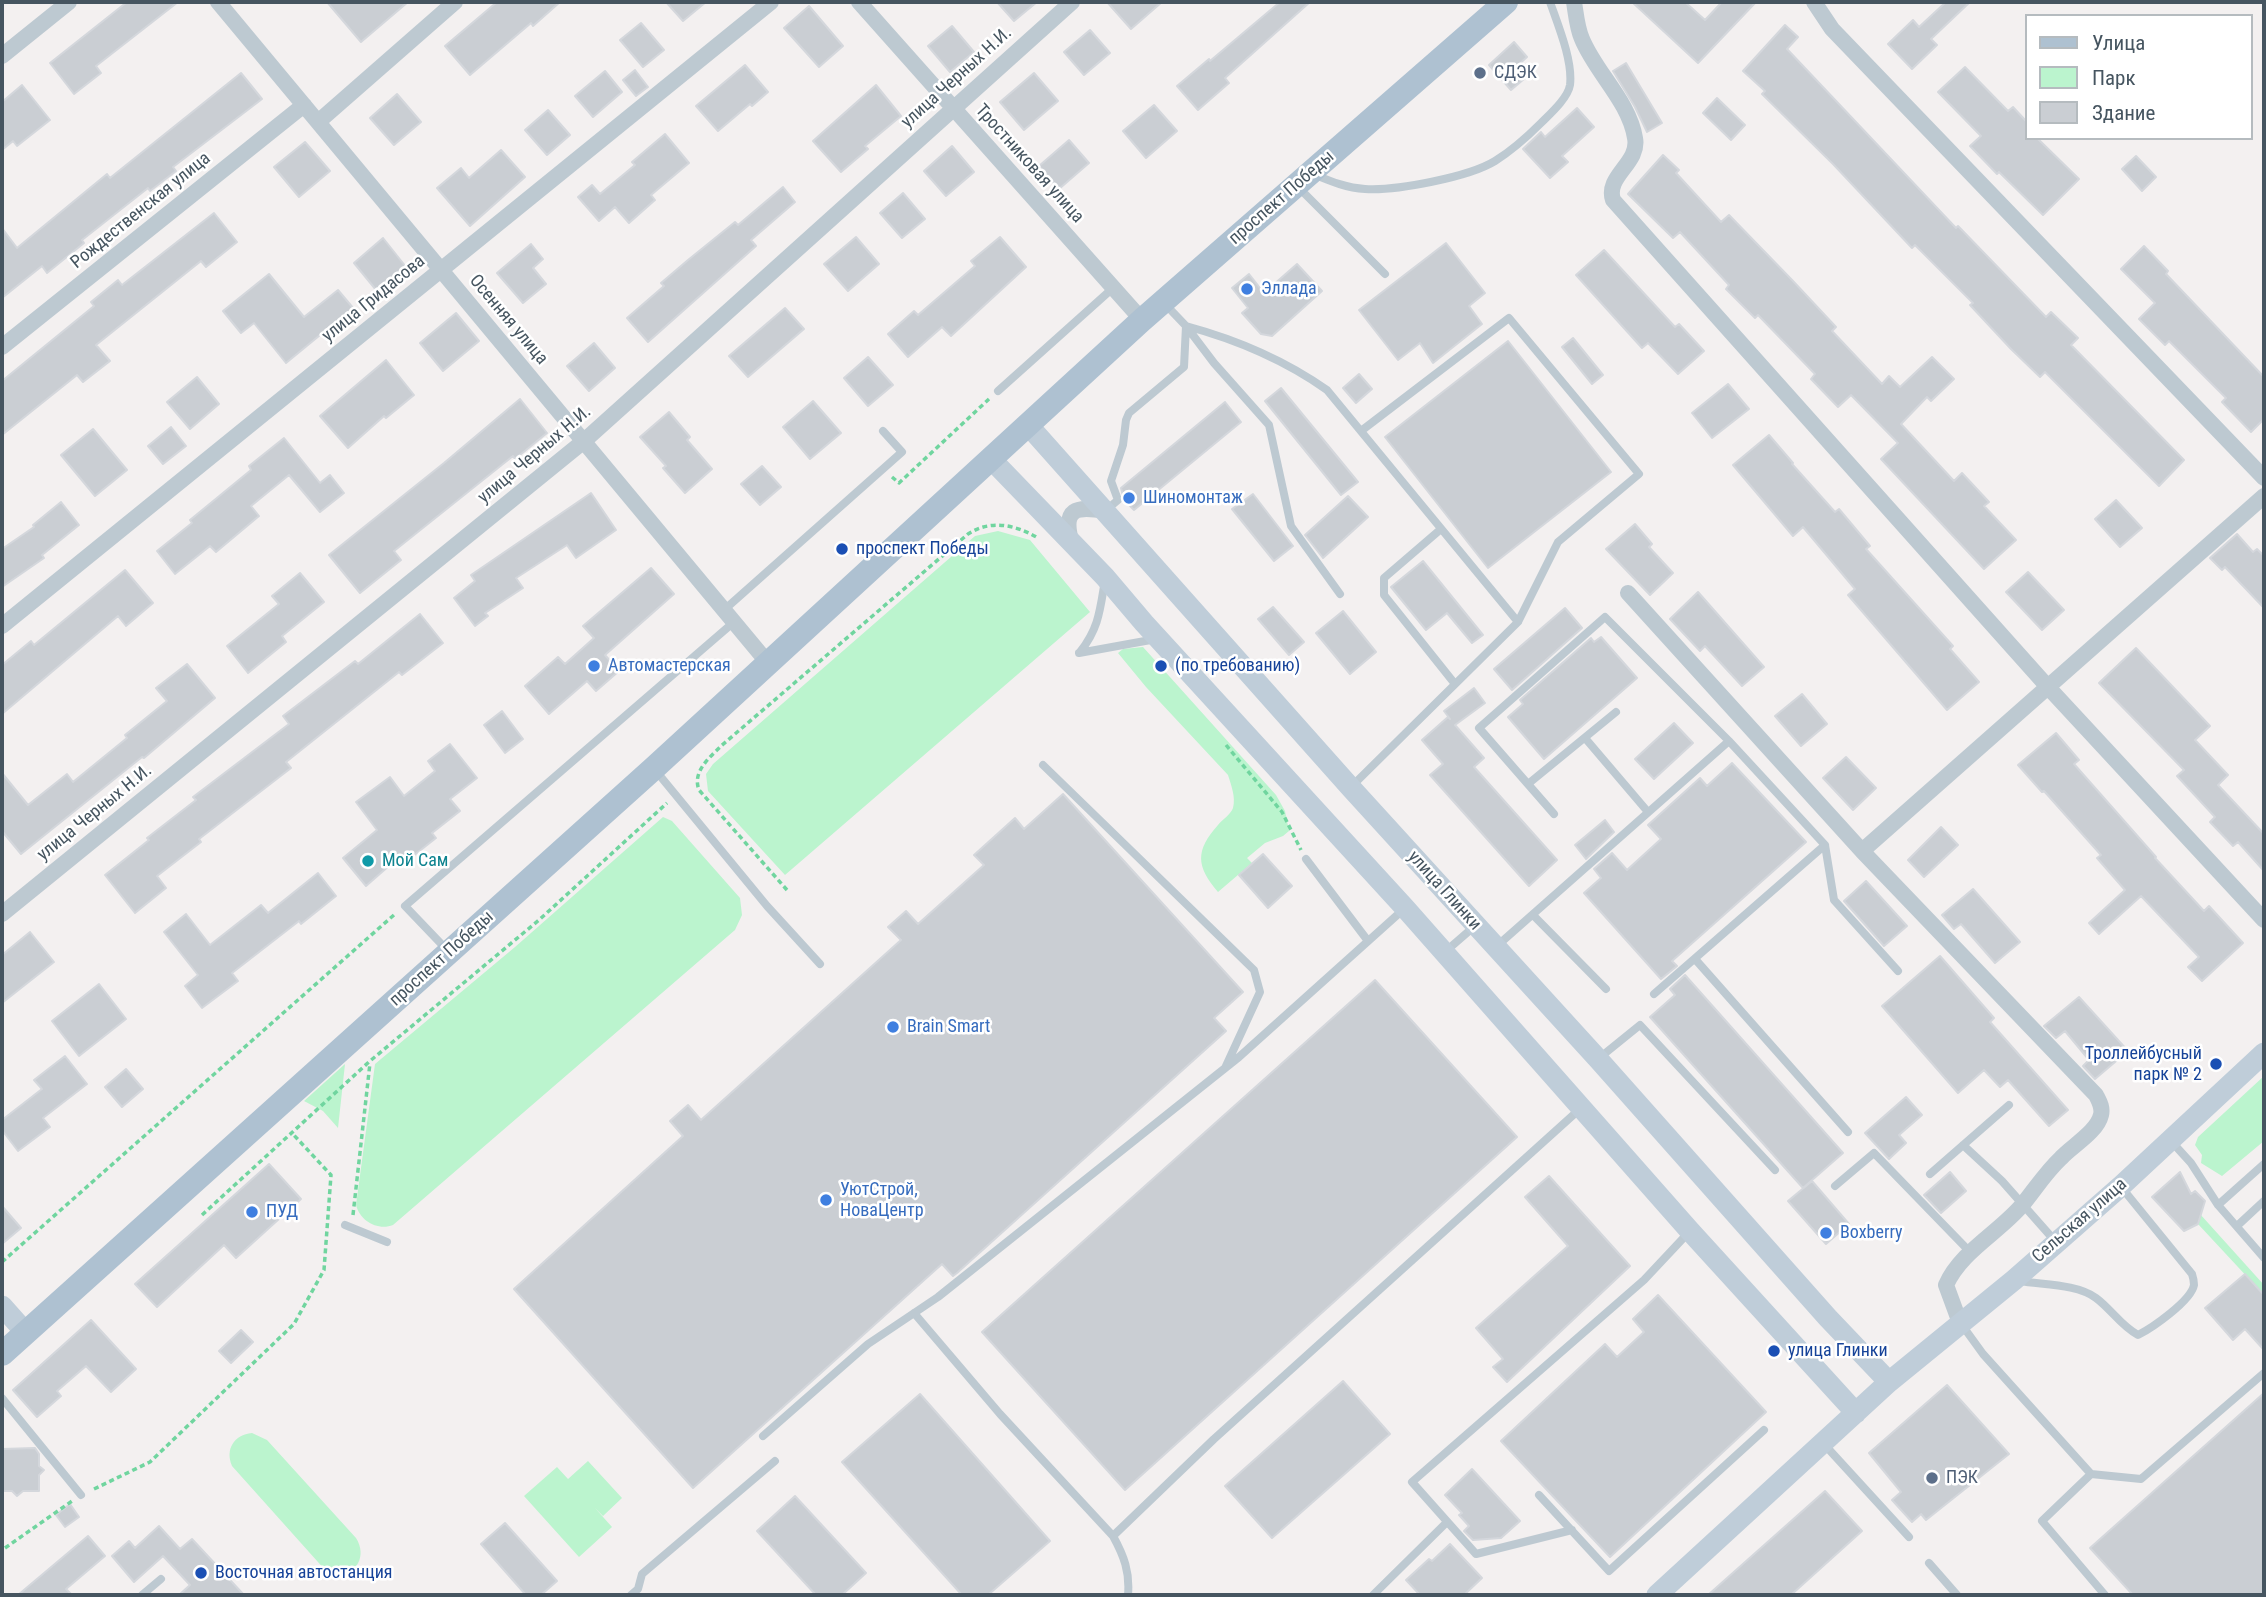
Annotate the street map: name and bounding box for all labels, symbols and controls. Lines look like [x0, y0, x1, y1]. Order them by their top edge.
legend [2024, 14, 2252, 140]
street label: улица Черных Н.И. [897, 23, 1017, 133]
text: Улица [2092, 31, 2145, 55]
place label: СДЭК [1494, 62, 1537, 84]
marker: СДЭК [1472, 65, 1488, 81]
text: Парк [2092, 66, 2136, 90]
street label: Тростниковая улица [970, 100, 1088, 228]
text: Здание [2092, 101, 2155, 125]
street label: проспект Победы [1225, 146, 1339, 250]
street label: Рождественская улица [67, 148, 215, 274]
street label: улица Гридасова [318, 251, 430, 347]
street label: Осенняя улица [464, 271, 552, 369]
place label: Эллада [1261, 278, 1317, 300]
marker: Эллада [1239, 281, 1255, 297]
street label: улица Черных Н.И. [474, 401, 596, 509]
place label: Шиномонтаж [1143, 487, 1243, 509]
marker: Шиномонтаж [1121, 490, 1137, 506]
place label: проспект Победы [856, 538, 989, 560]
marker: проспект Победы [834, 541, 850, 557]
place label: Автомастерская [608, 655, 731, 677]
place label: (по требованию) [1175, 655, 1300, 677]
marker: Автомастерская [586, 658, 602, 674]
marker: (по требованию) [1153, 658, 1169, 674]
street label: улица Черных Н.И. [33, 760, 157, 866]
street label: улица Глинки [1403, 847, 1485, 935]
place label: Мой Сам [382, 850, 448, 872]
marker: Мой Сам [360, 853, 376, 869]
street label: проспект Победы [385, 907, 499, 1011]
place label: Brain Smart [907, 1016, 990, 1038]
marker: Brain Smart [885, 1019, 901, 1035]
place label: Троллейбусный парк № 2 [2085, 1043, 2202, 1086]
marker: Троллейбусный парк № 2 [2208, 1056, 2224, 1072]
street label: Сельская улица [2028, 1174, 2132, 1268]
place label: УютСтрой, НоваЦентр [840, 1179, 924, 1222]
marker: УютСтрой, НоваЦентр [818, 1192, 834, 1208]
place label: ПУД [266, 1201, 298, 1223]
marker: ПУД [244, 1204, 260, 1220]
place label: Boxberry [1840, 1222, 1903, 1244]
marker: Boxberry [1818, 1225, 1834, 1241]
place label: улица Глинки [1788, 1340, 1888, 1362]
marker: улица Глинки [1766, 1343, 1782, 1359]
place label: ПЭК [1946, 1467, 1978, 1489]
marker: ПЭК [1924, 1470, 1940, 1486]
place label: Восточная автостанция [215, 1562, 393, 1584]
marker: Восточная автостанция [193, 1565, 209, 1581]

